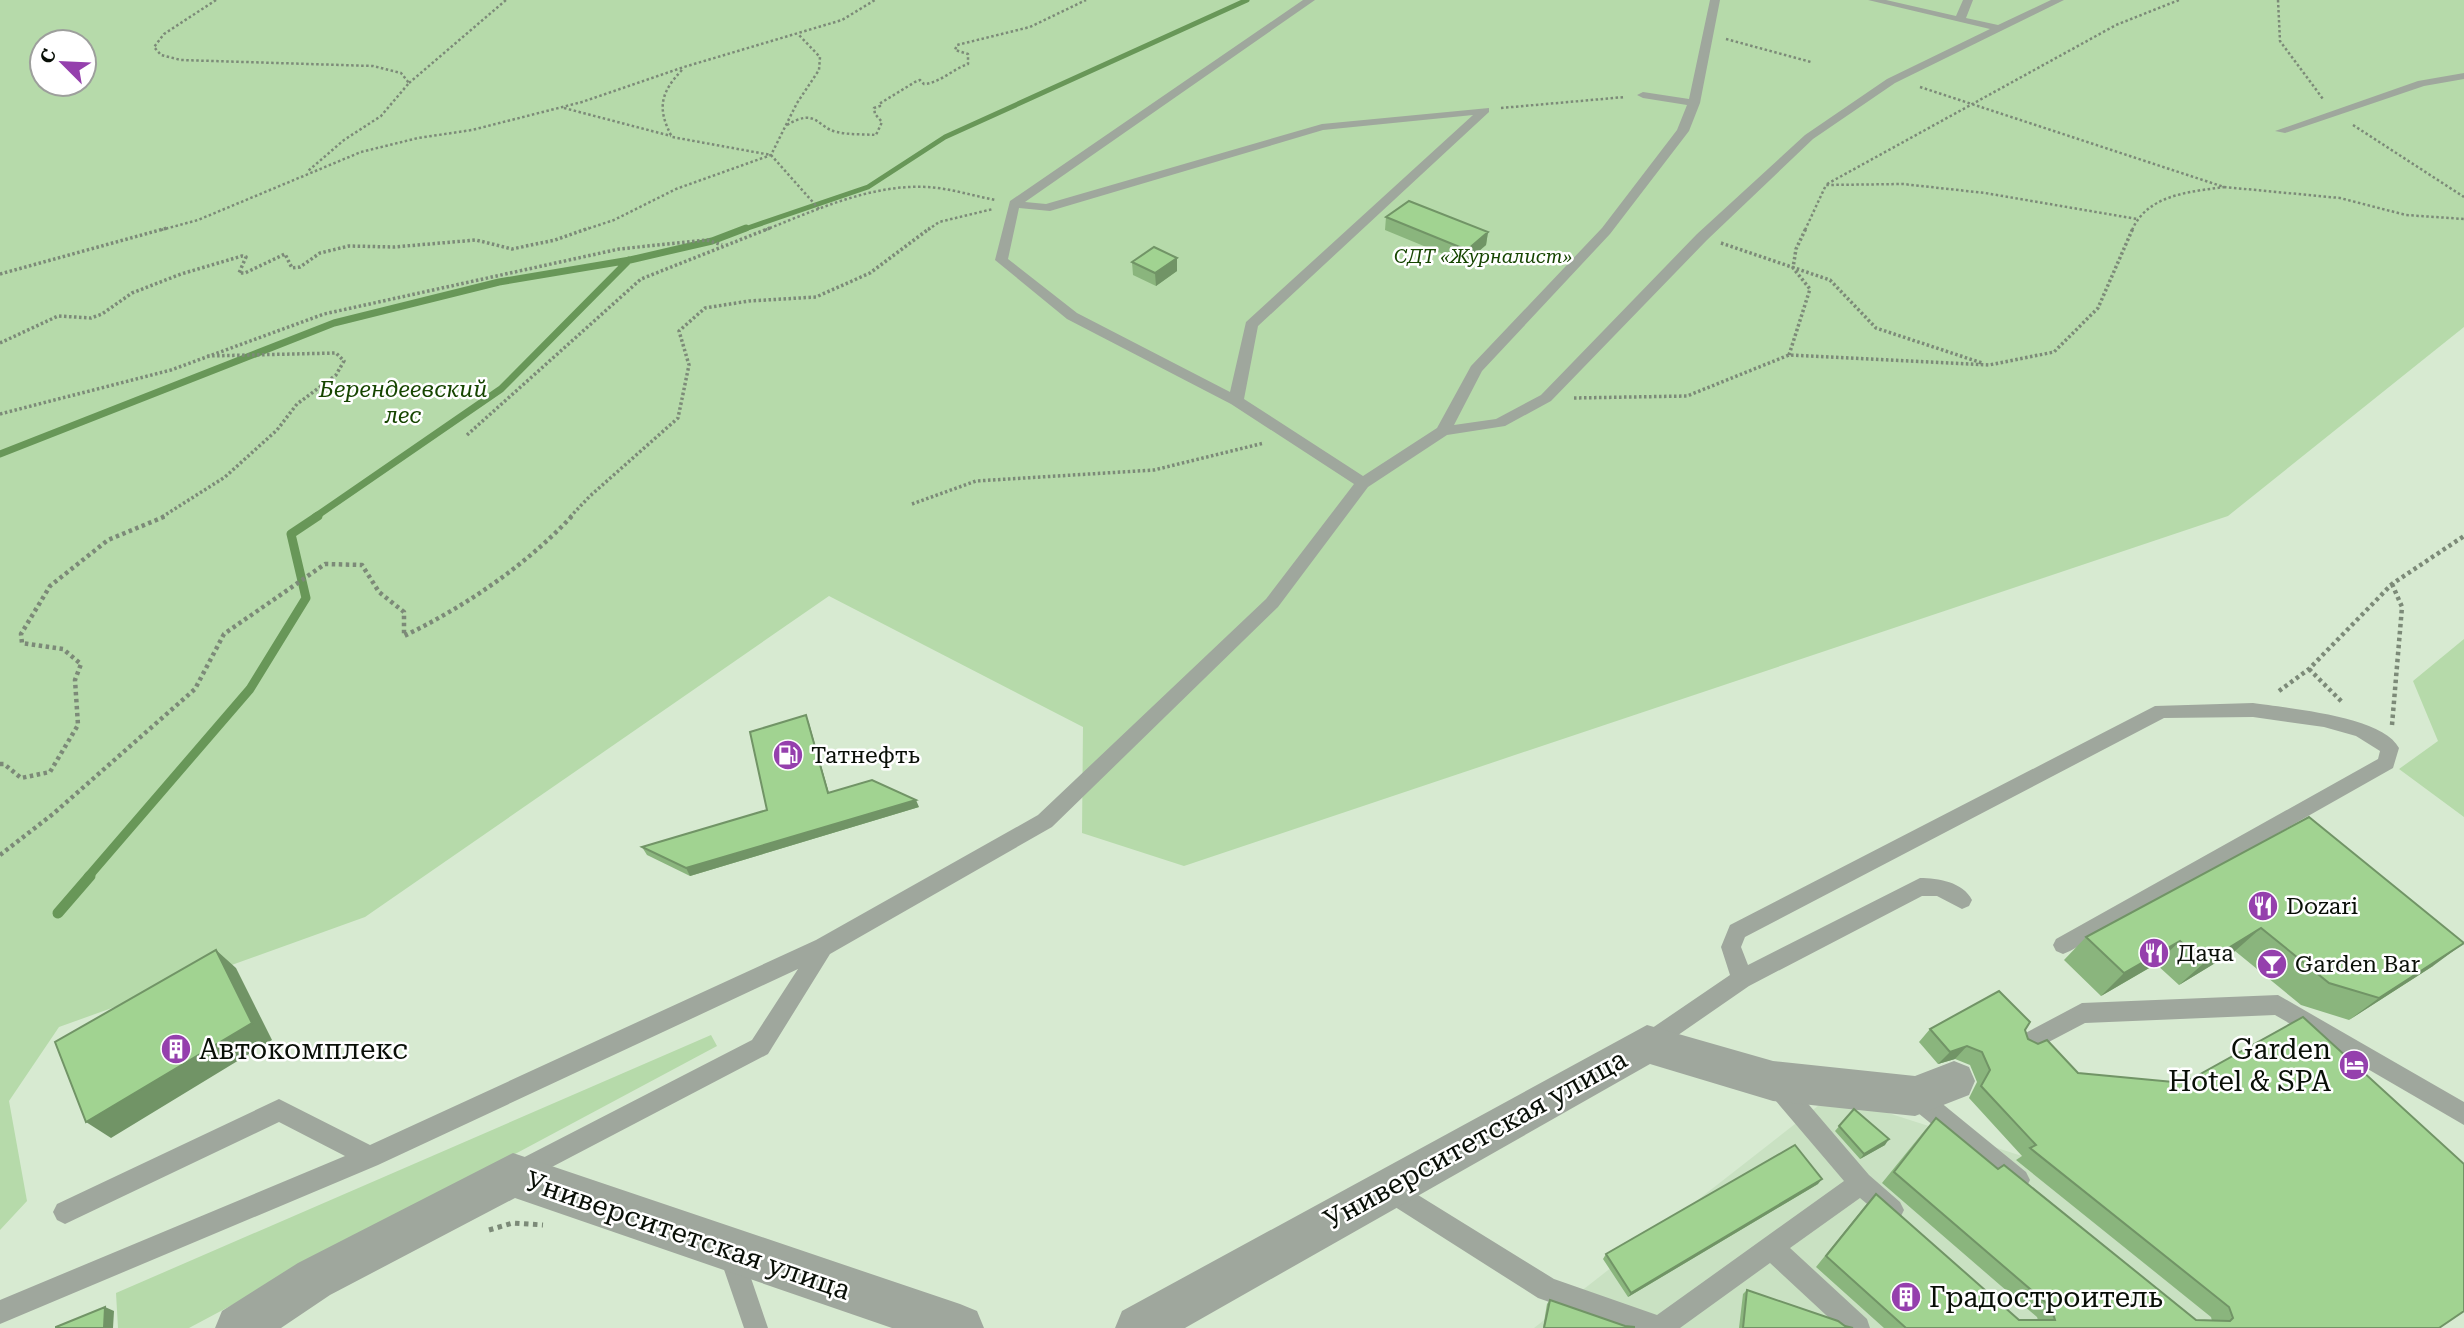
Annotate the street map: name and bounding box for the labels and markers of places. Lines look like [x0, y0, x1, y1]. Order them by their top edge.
fuel station icon: Татнефть [771, 738, 805, 772]
place label: Татнефть [811, 742, 920, 769]
restaurant icon: Dozari [2246, 889, 2280, 923]
place label: Dozari [2286, 893, 2358, 920]
restaurant icon: Дача [2137, 936, 2171, 970]
place label: Дача [2177, 940, 2234, 967]
bar icon: Garden Bar [2255, 947, 2289, 981]
place label: Garden Bar [2295, 951, 2420, 978]
building icon: Автокомплекс [159, 1032, 193, 1066]
place label: Автокомплекс [199, 1033, 408, 1066]
place label: Garden Hotel & SPA [2168, 1033, 2331, 1098]
hotel icon: Garden Hotel & SPA [2337, 1048, 2371, 1082]
building icon: Градостроитель [1889, 1280, 1923, 1314]
place label: Градостроитель [1929, 1281, 2163, 1314]

